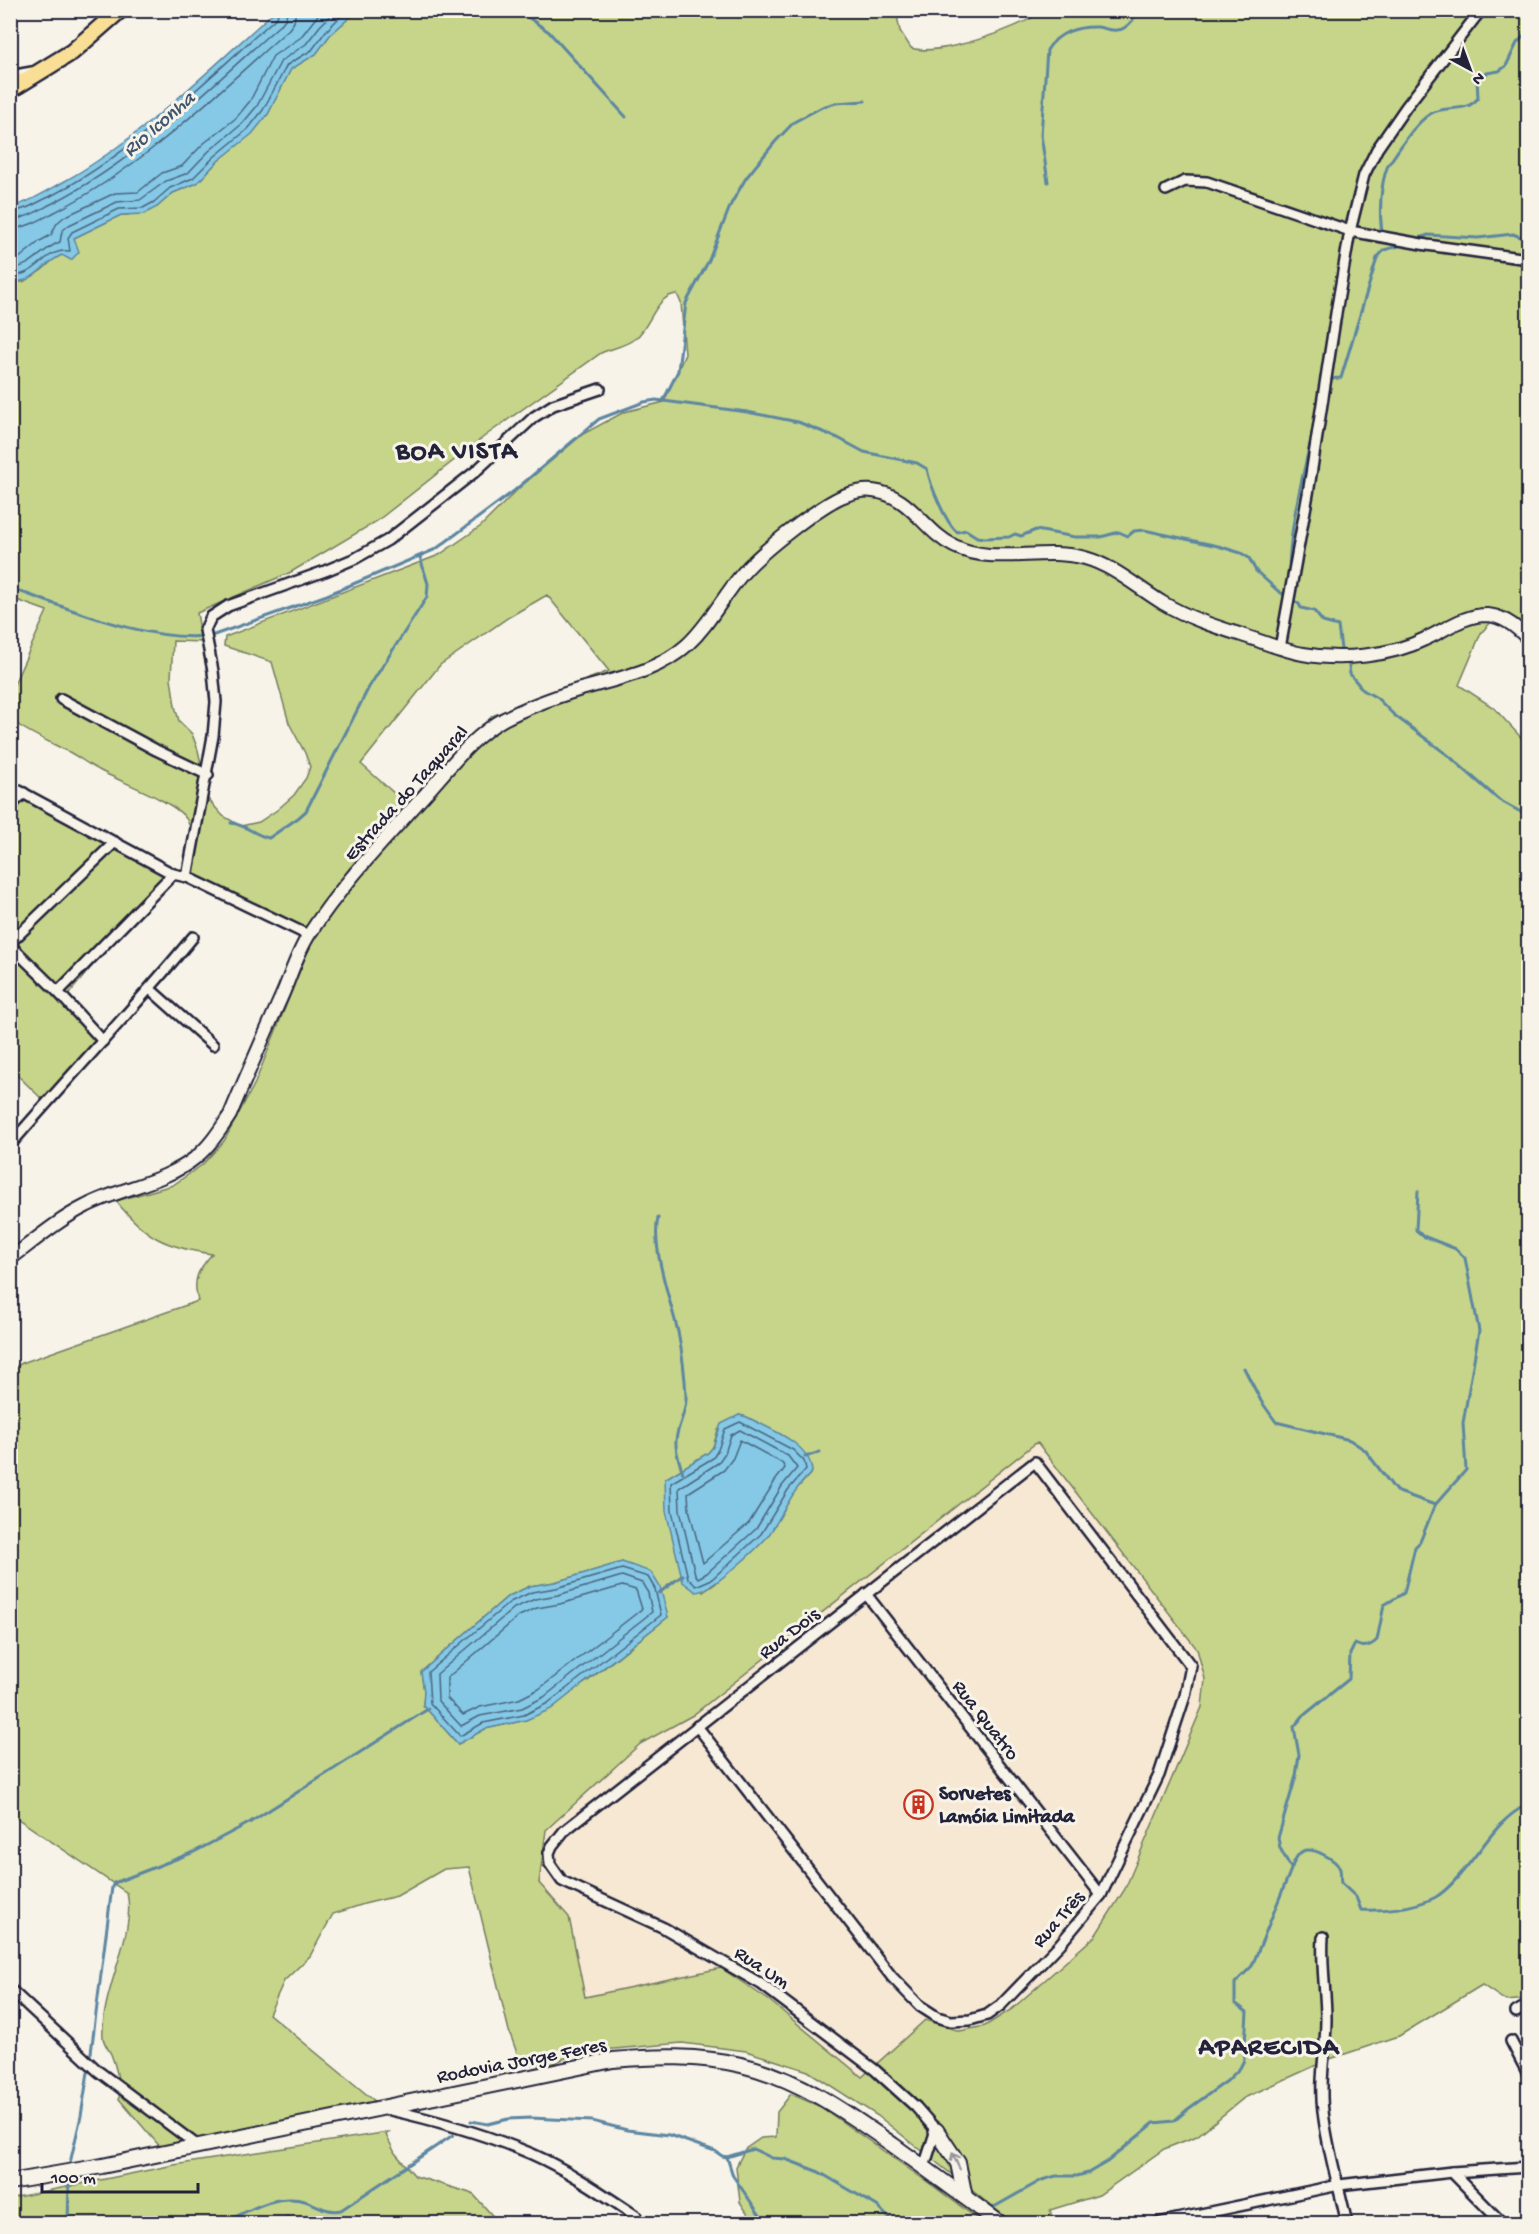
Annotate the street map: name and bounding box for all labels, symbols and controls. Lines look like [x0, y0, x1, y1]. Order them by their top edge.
north arrow [1440, 39, 1500, 99]
text: N [1467, 67, 1488, 89]
water label: Rio Iconha [119, 87, 202, 164]
district label: BOA VISTA [395, 438, 518, 469]
street label: Estrada do Taquaral [341, 722, 474, 867]
street label: Rua Dois [755, 1604, 826, 1666]
street label: Rua Quatro [946, 1677, 1023, 1766]
place label: Sorvetes Lamóia Limitada [939, 1784, 1075, 1830]
building icon: Sorvetes Lamóia Limitada [902, 1788, 934, 1820]
street label: Rua Três [1029, 1887, 1091, 1954]
street label: Rua Um [729, 1943, 793, 1995]
district label: APARECIDA [1198, 2034, 1340, 2065]
street label: Rodovia Jorge Feres [435, 2035, 609, 2090]
one-way arrow [949, 2152, 961, 2170]
scale bar [42, 2156, 198, 2194]
text: 100 m [50, 2169, 96, 2190]

